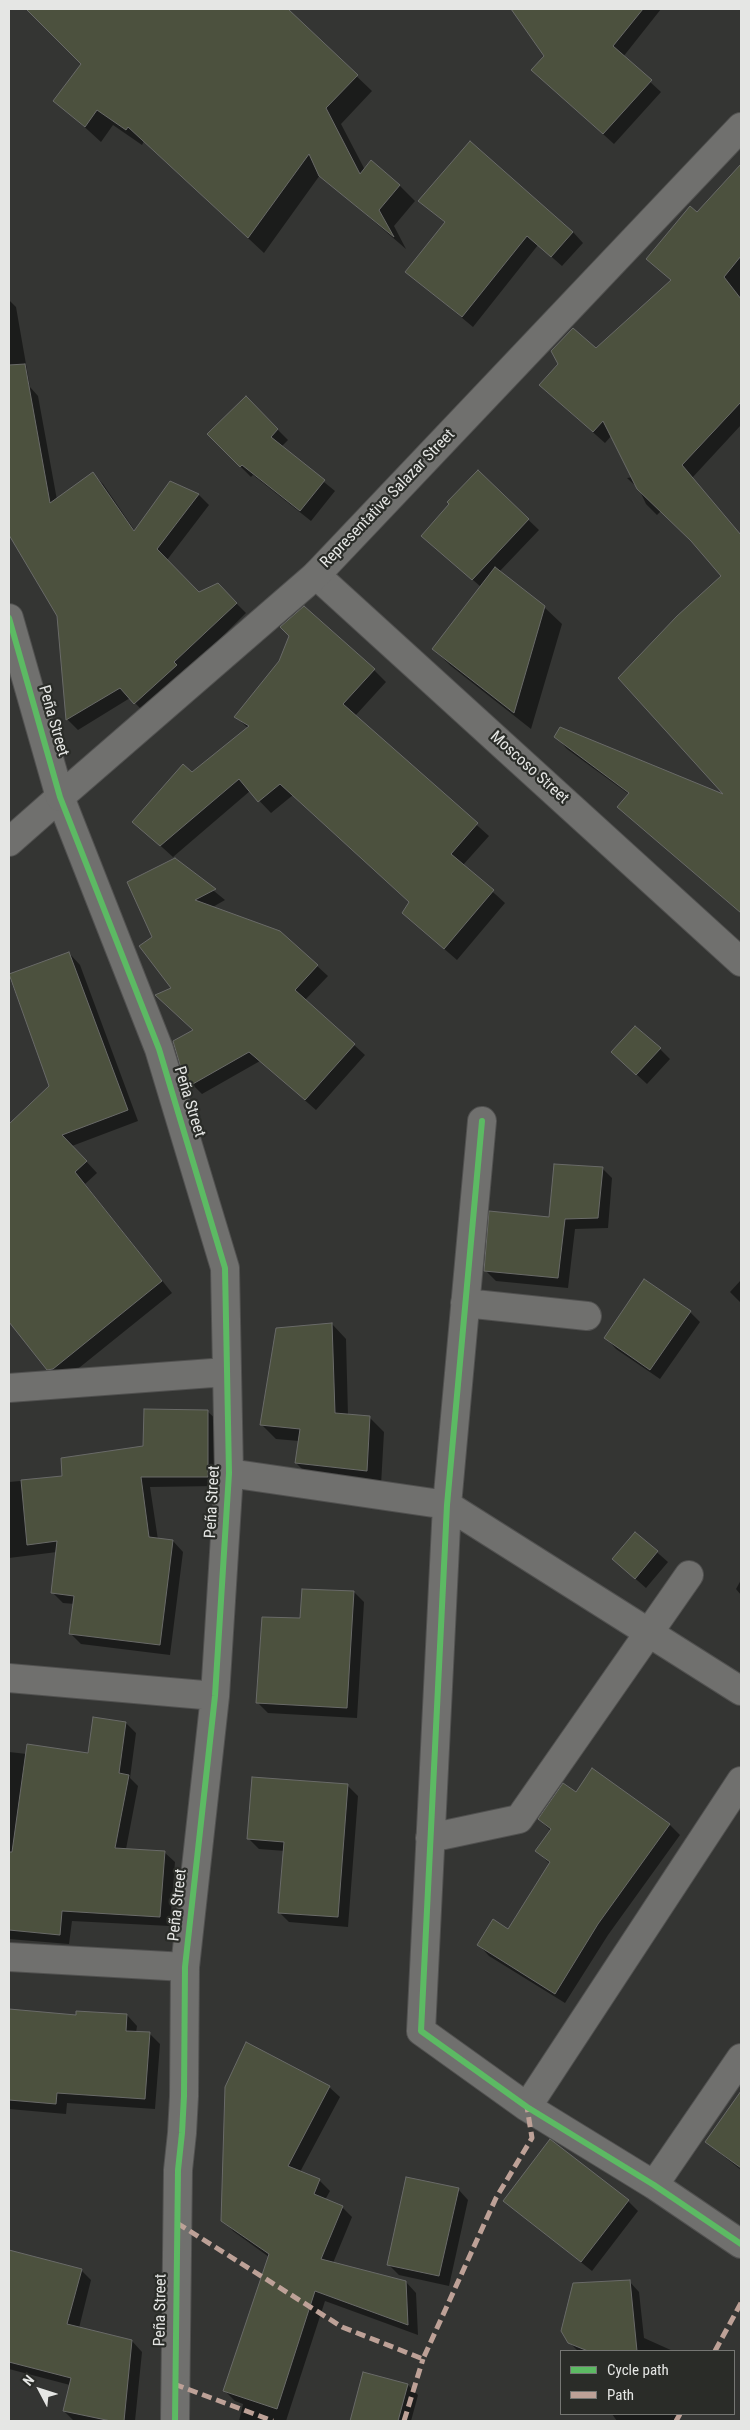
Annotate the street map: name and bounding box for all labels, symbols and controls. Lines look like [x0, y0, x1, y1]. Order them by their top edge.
street label: Representative Salazar Street [317, 426, 459, 572]
street label: Peña Street [34, 683, 72, 759]
street label: Moscoso Street [486, 728, 572, 808]
street label: Peña Street [169, 1064, 209, 1140]
street label: Peña Street [202, 1465, 224, 1539]
street label: Peña Street [165, 1868, 191, 1942]
street label: Peña Street [151, 2273, 171, 2347]
legend [560, 2350, 735, 2415]
text: Cycle path [607, 2361, 669, 2379]
north arrow [15, 2365, 65, 2415]
text: N [20, 2372, 37, 2389]
text: Path [607, 2386, 634, 2404]

